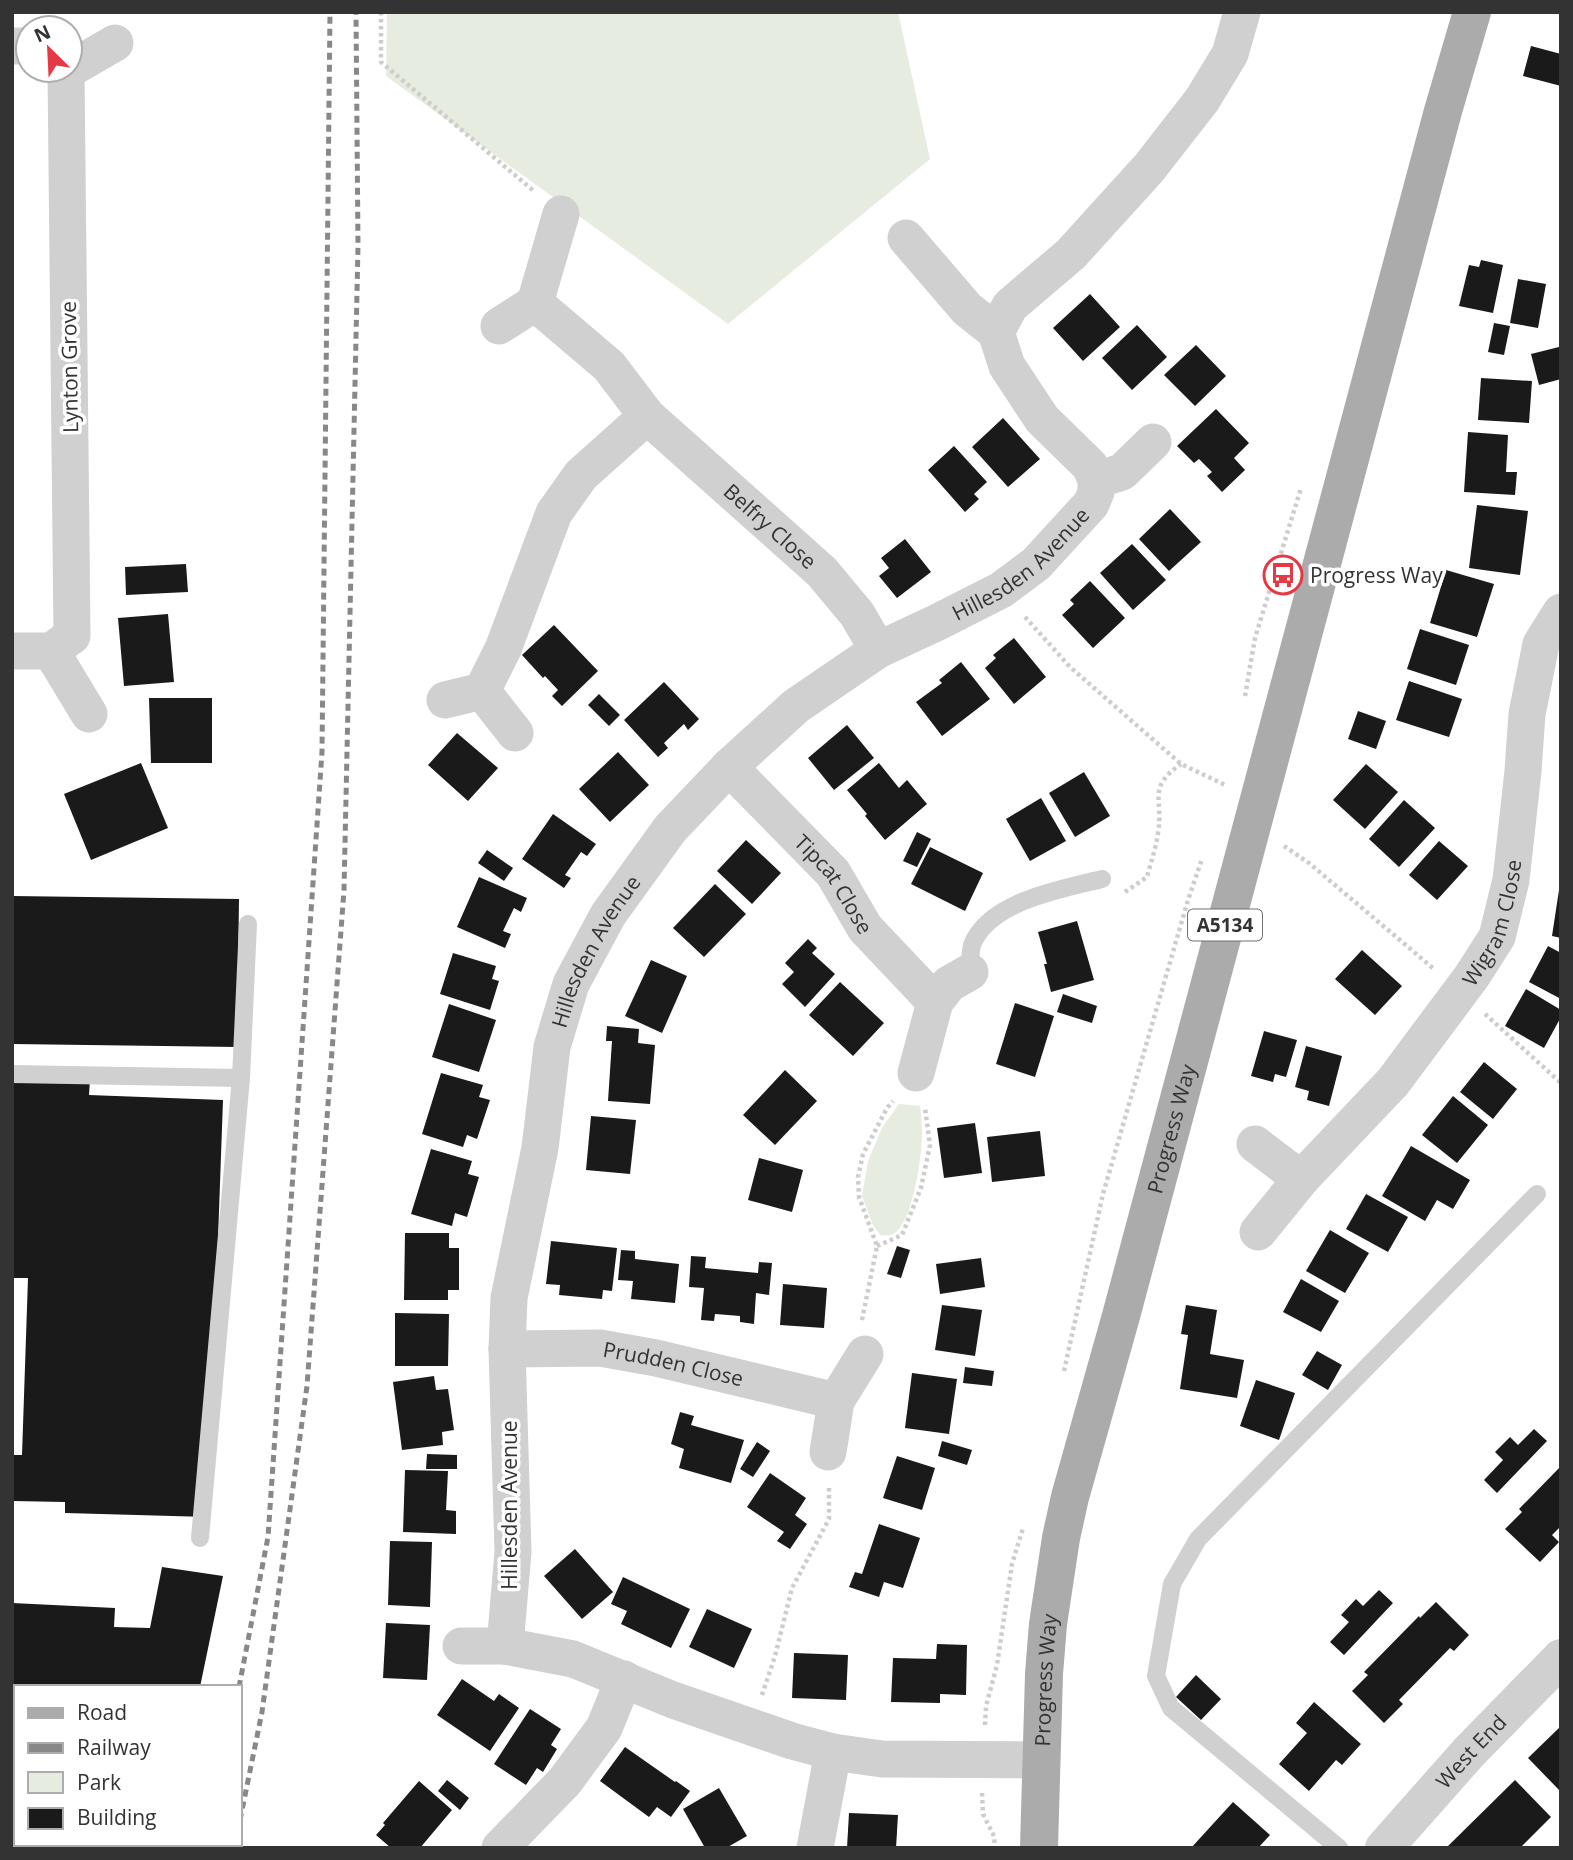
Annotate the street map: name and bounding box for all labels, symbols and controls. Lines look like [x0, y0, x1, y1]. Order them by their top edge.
north arrow [14, 14, 84, 84]
text: N [30, 18, 54, 48]
street label: Lynton Grove [54, 301, 84, 433]
street label: Belfry Close [718, 477, 823, 575]
street label: Hillesden Avenue [947, 501, 1095, 627]
bus stop icon: Progress Way [1262, 554, 1304, 596]
place label: Progress Way [1310, 561, 1443, 589]
street label: Tipcat Close [789, 828, 879, 939]
street label: Wigram Close [1455, 858, 1527, 991]
street label: Hillesden Avenue [545, 869, 646, 1031]
road number: A5134 [1188, 909, 1262, 940]
street label: Progress Way [1140, 1061, 1202, 1197]
street label: Prudden Close [601, 1335, 746, 1392]
street label: Hillesden Avenue [495, 1420, 523, 1590]
street label: Progress Way [1028, 1611, 1063, 1747]
legend [14, 1685, 242, 1846]
text: Road [77, 1698, 127, 1726]
street label: West End [1429, 1708, 1512, 1794]
text: Railway [77, 1733, 151, 1761]
text: Park [77, 1768, 121, 1796]
text: Building [77, 1803, 156, 1831]

